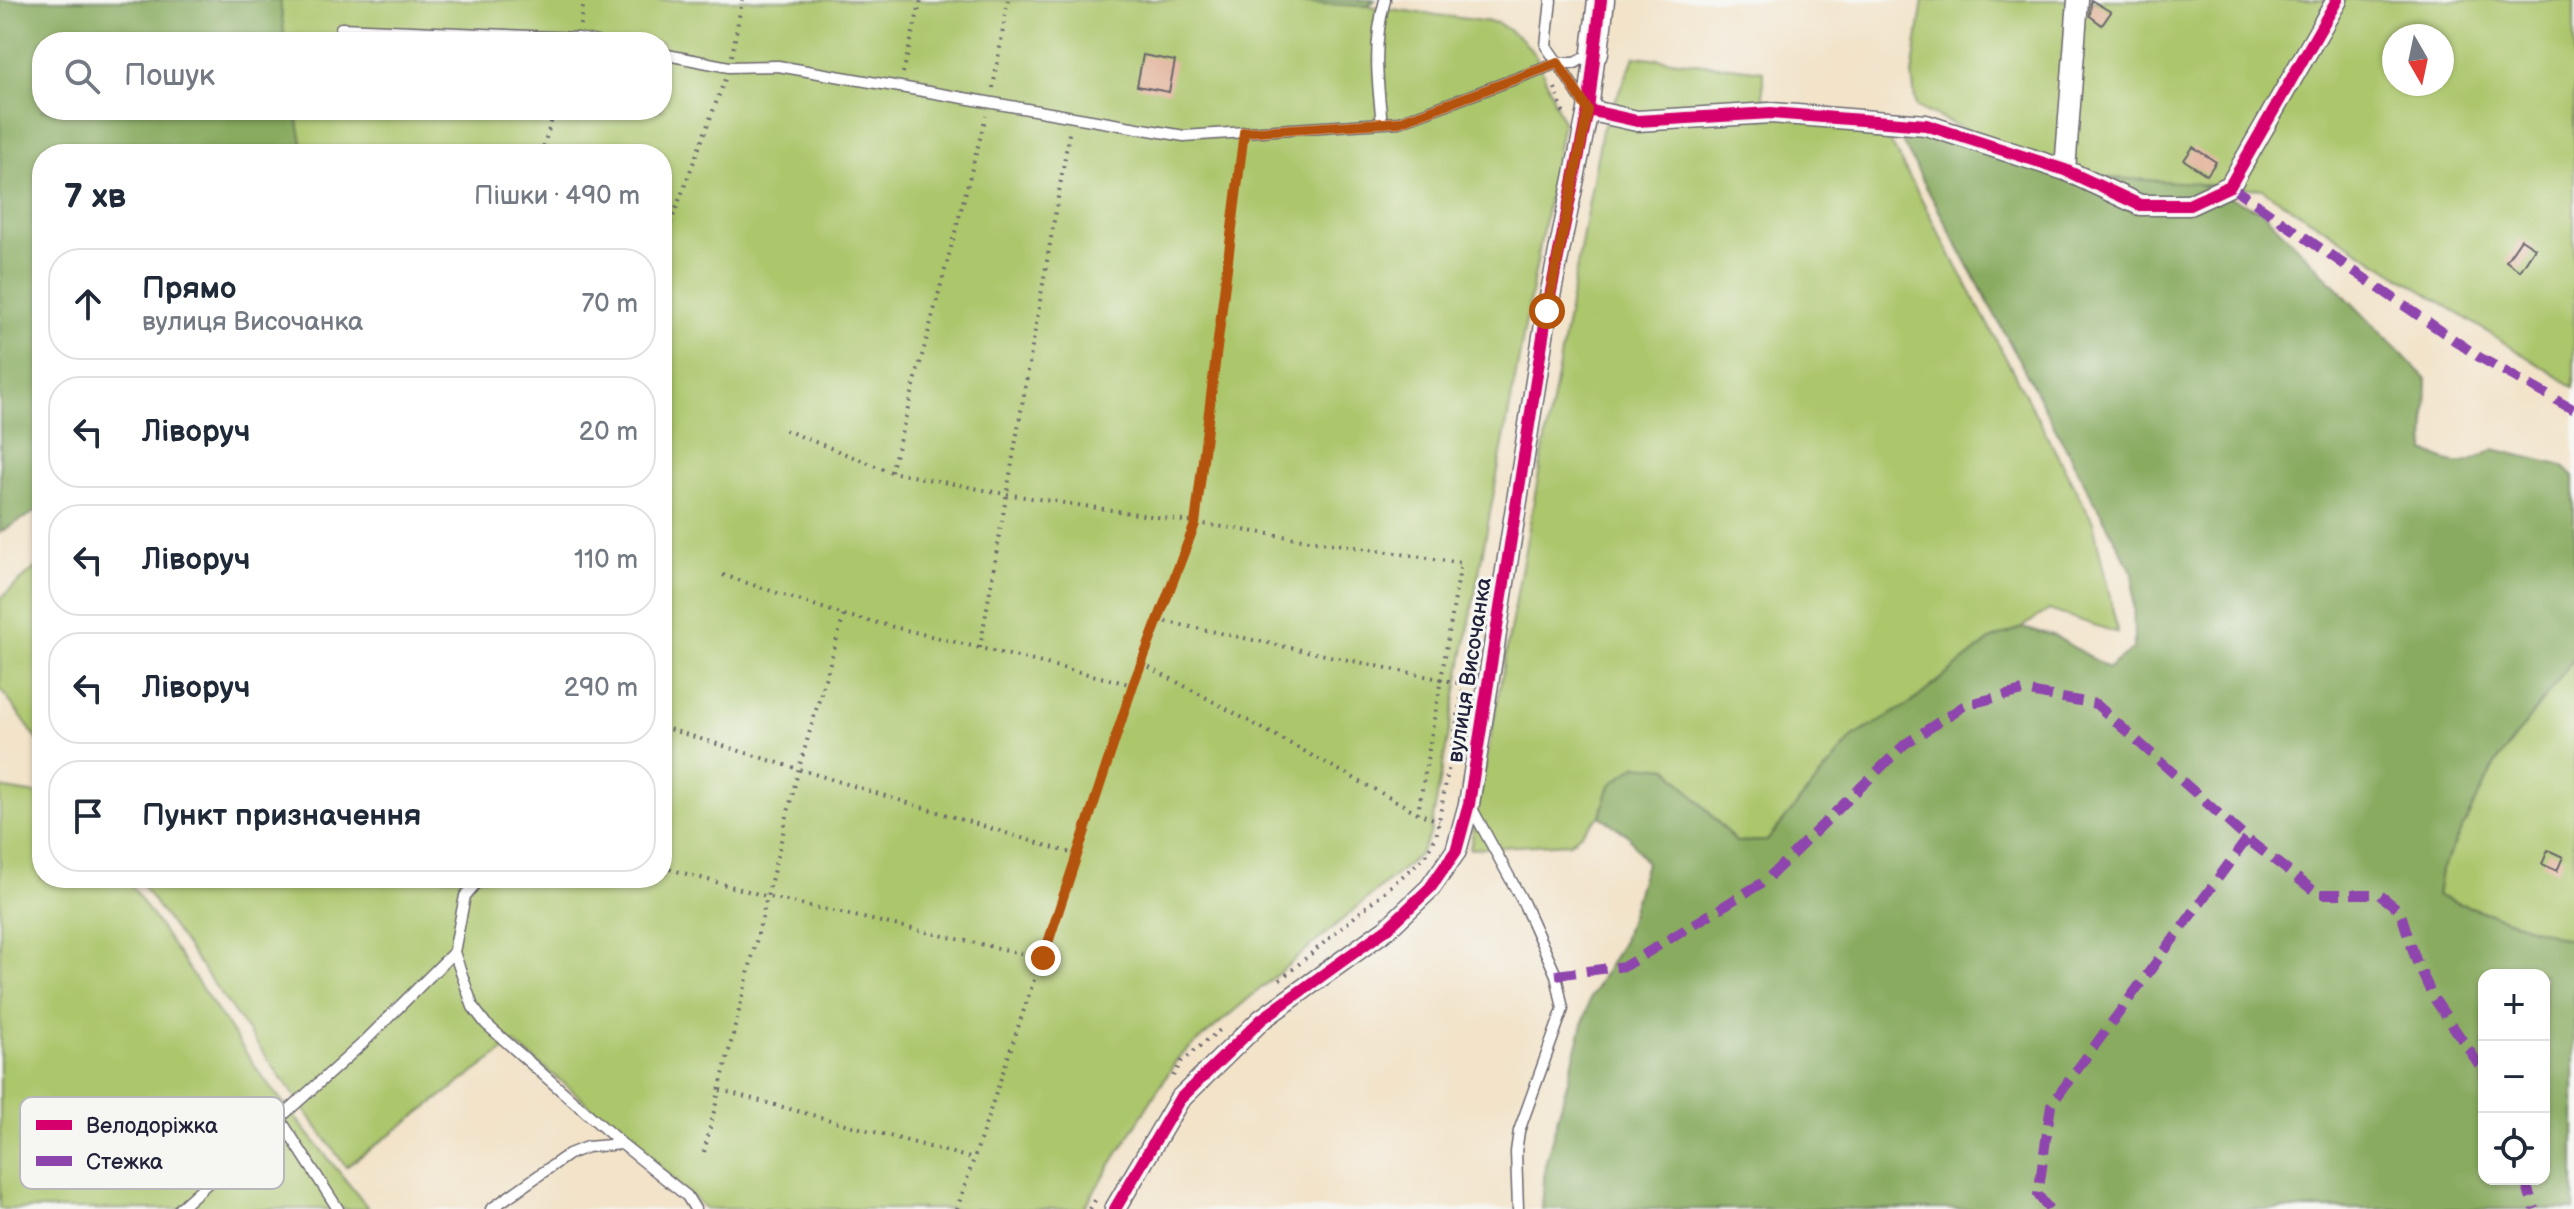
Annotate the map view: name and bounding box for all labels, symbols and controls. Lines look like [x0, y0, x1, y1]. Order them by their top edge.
north arrow [2382, 24, 2454, 96]
search box [32, 32, 672, 120]
icon: search [60, 54, 104, 98]
text: Пошук [124, 58, 215, 94]
text: 7 хв [64, 176, 126, 217]
text: Пішки · 490 m [474, 181, 640, 212]
text: Прямо [142, 271, 236, 307]
icon: ahead [66, 282, 110, 326]
text: 70 m [581, 289, 638, 320]
route start [1529, 293, 1565, 329]
text: вулиця Височанка [142, 307, 363, 338]
icon: left [66, 410, 110, 454]
text: Ліворуч [142, 414, 250, 450]
text: 20 m [579, 417, 638, 448]
icon: left [66, 538, 110, 582]
text: Ліворуч [142, 542, 250, 578]
text: 110 m [574, 545, 638, 576]
street label: вулиця Височанка [1442, 575, 1498, 765]
icon: left [66, 666, 110, 710]
text: Ліворуч [142, 670, 250, 706]
text: 290 m [564, 673, 638, 704]
icon: arrive [66, 794, 110, 838]
text: Пункт призначення [142, 798, 421, 834]
route end [1025, 940, 1061, 976]
map controls [2478, 969, 2550, 1185]
button: + [2478, 969, 2550, 1041]
button: − [2478, 1041, 2550, 1113]
legend [20, 1097, 284, 1189]
text: Велодоріжка [86, 1113, 218, 1140]
button: locate [2478, 1113, 2550, 1185]
text: Стежка [86, 1149, 163, 1176]

